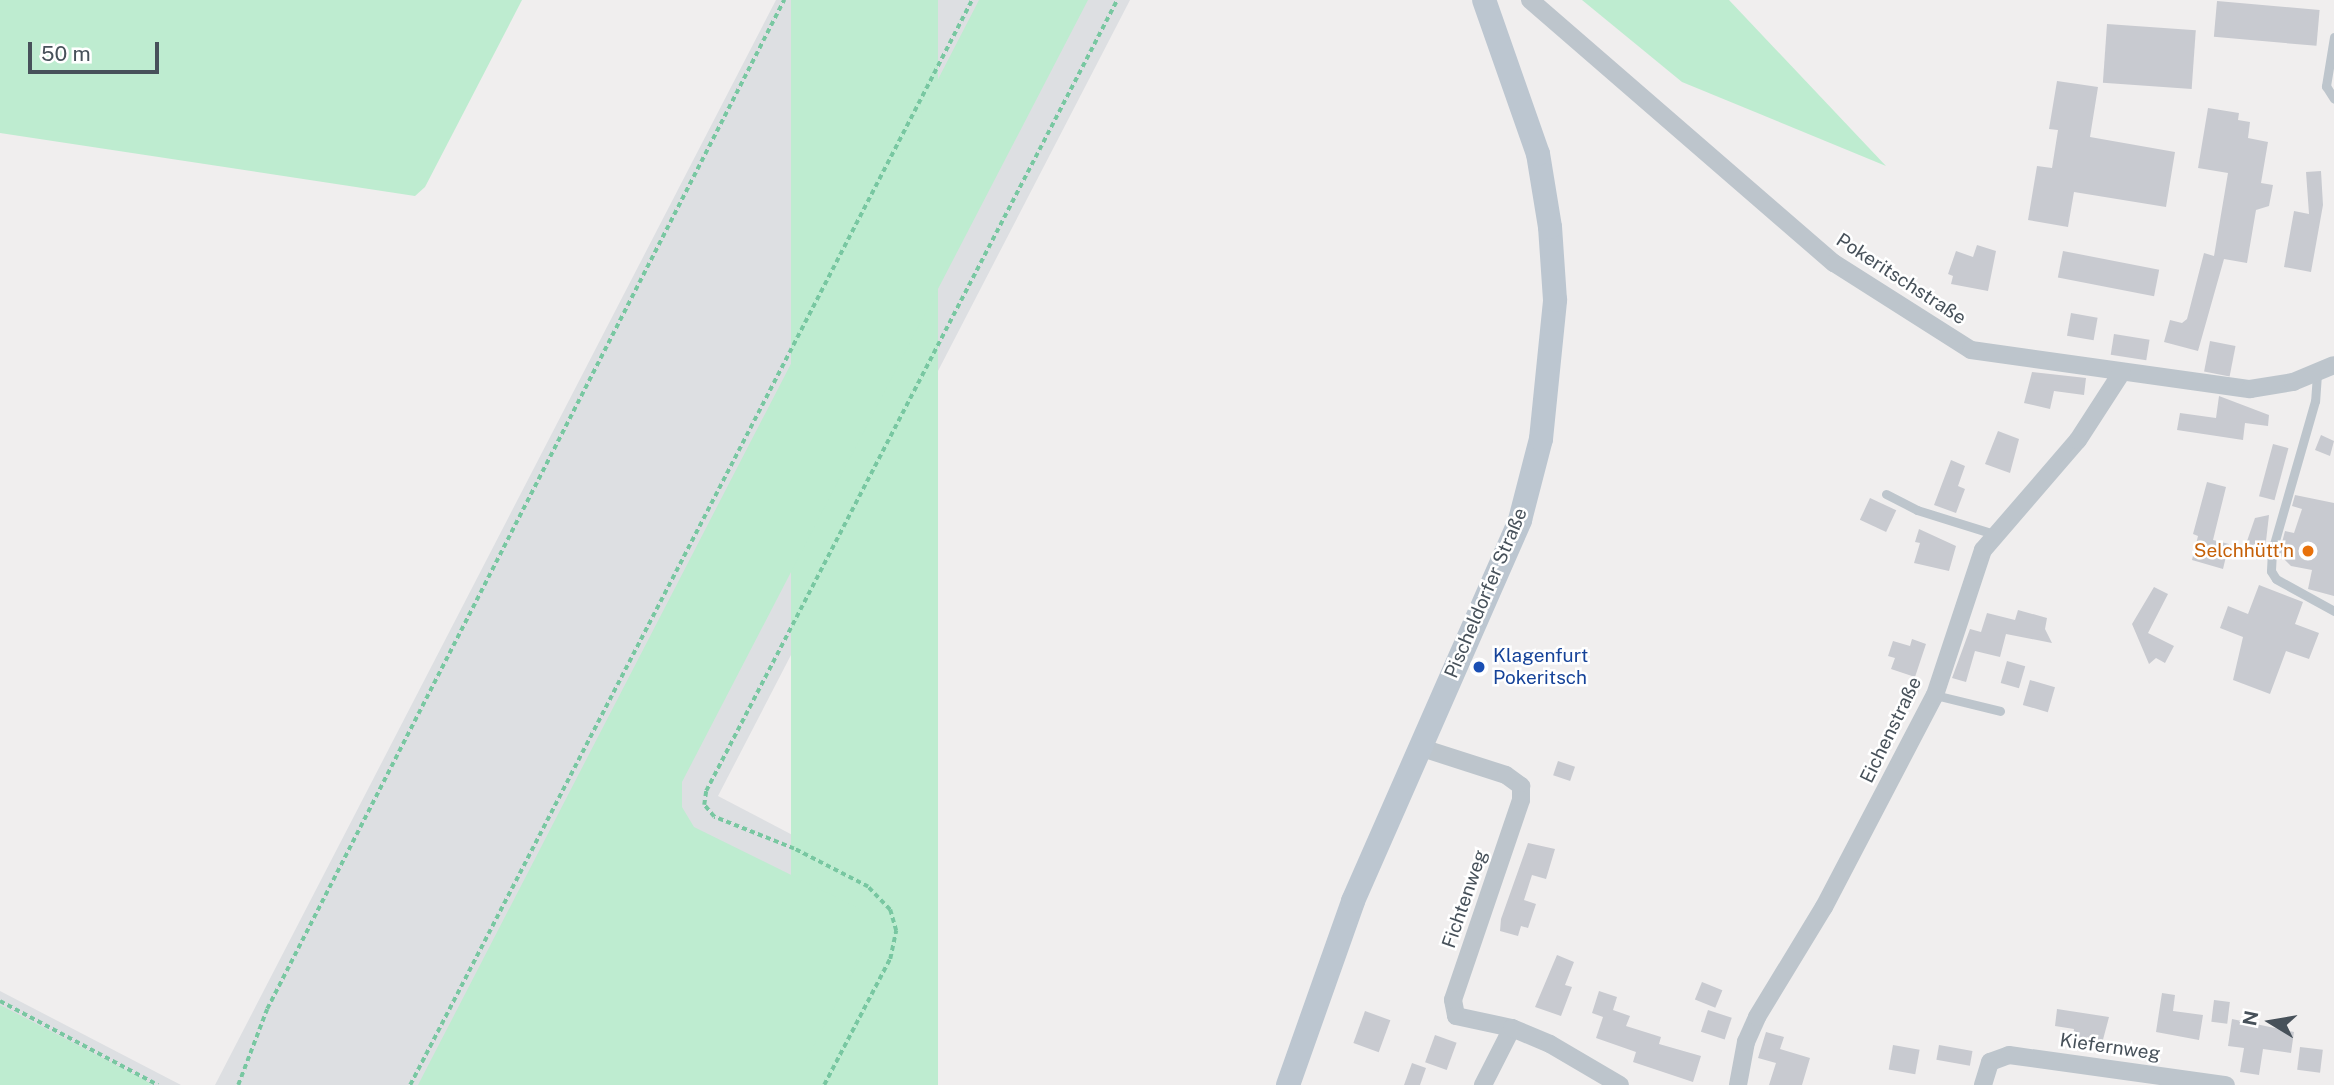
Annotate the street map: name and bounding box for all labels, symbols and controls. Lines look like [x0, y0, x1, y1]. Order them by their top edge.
scale bar [32, 28, 163, 72]
text: 50 m [41, 41, 91, 66]
street label: Pokeritschstraße [1832, 229, 1970, 329]
street label: Pischeldorfer Straße [1440, 504, 1532, 682]
place label: Selchhütt'n [2194, 540, 2294, 562]
marker: Selchhütt'n [2300, 543, 2316, 559]
place label: Klagenfurt Pokeritsch [1493, 645, 1588, 689]
marker: Klagenfurt Pokeritsch [1471, 659, 1487, 675]
street label: Eichenstraße [1855, 673, 1927, 787]
street label: Fichtenweg [1438, 847, 1492, 951]
north arrow [2236, 987, 2306, 1057]
text: N [2238, 1009, 2263, 1027]
street label: Kiefernweg [2058, 1029, 2162, 1065]

